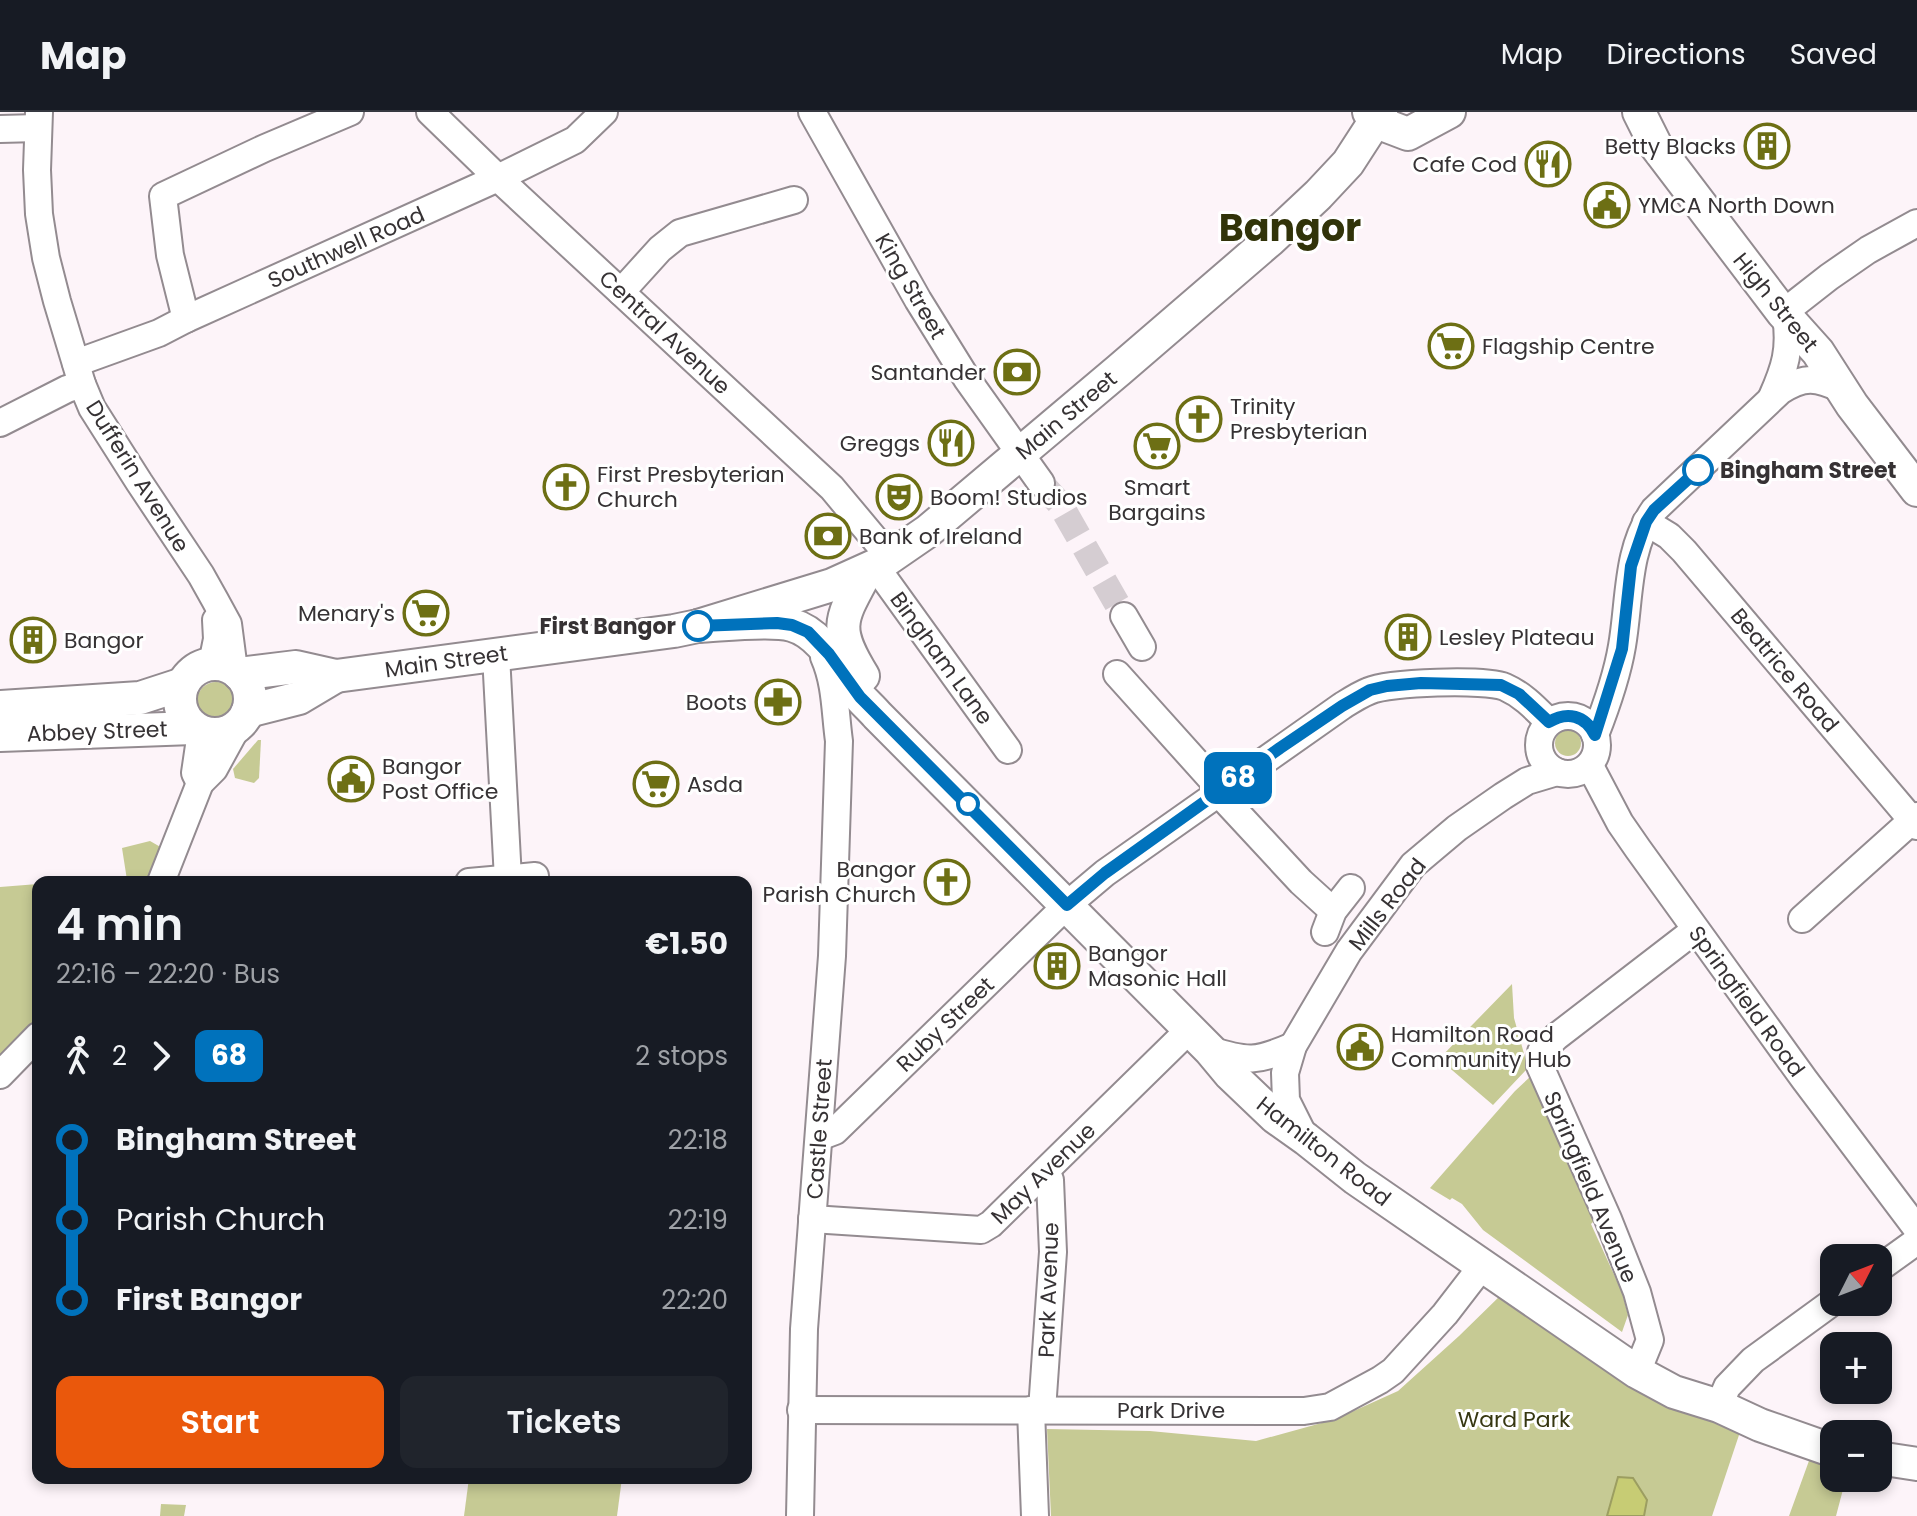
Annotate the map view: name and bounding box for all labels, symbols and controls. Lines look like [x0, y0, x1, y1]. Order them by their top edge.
text: Map [40, 29, 127, 82]
text: Map [1501, 35, 1563, 74]
text: Directions [1607, 35, 1746, 74]
text: Saved [1790, 35, 1877, 74]
building icon: Betty Blacks [1743, 122, 1791, 170]
place label: Betty Blacks [1605, 131, 1736, 162]
restaurant icon: Cafe Cod [1524, 140, 1572, 188]
place label: Cafe Cod [1412, 149, 1517, 180]
public building icon: YMCA North Down [1583, 181, 1631, 229]
place label: YMCA North Down [1638, 190, 1835, 221]
street label: Southwell Road [263, 199, 430, 296]
district label: Bangor [1219, 201, 1361, 254]
street label: King Street [868, 227, 953, 345]
street label: High Street [1726, 246, 1825, 359]
street label: Central Avenue [592, 263, 737, 402]
supermarket icon: Flagship Centre [1427, 322, 1475, 370]
place label: Flagship Centre [1482, 331, 1655, 362]
bank icon: Santander [993, 348, 1041, 396]
place label: Santander [870, 357, 986, 388]
street label: Main Street [1009, 364, 1124, 467]
place label: Trinity Presbyterian [1230, 391, 1368, 447]
street label: Dufferin Avenue [78, 394, 197, 558]
church icon: Trinity Presbyterian [1175, 395, 1223, 443]
restaurant icon: Greggs [927, 419, 975, 467]
supermarket icon: Smart Bargains [1133, 422, 1181, 470]
place label: Greggs [840, 428, 920, 459]
marker: Bingham Street [1683, 455, 1713, 485]
place label: Bingham Street [1720, 455, 1896, 486]
place label: First Presbyterian Church [597, 459, 785, 515]
church icon: First Presbyterian Church [542, 463, 590, 511]
place label: Smart Bargains [1108, 472, 1206, 528]
theatre icon: Boom! Studios [875, 473, 923, 521]
place label: Boom! Studios [930, 482, 1088, 513]
bank icon: Bank of Ireland [804, 512, 852, 560]
place label: Bank of Ireland [859, 521, 1022, 552]
street label: Bingham Lane [883, 585, 1000, 731]
supermarket icon: Menary's [402, 589, 450, 637]
place label: Menary's [298, 598, 395, 629]
street label: Beatrice Road [1723, 601, 1846, 739]
place label: First Bangor [540, 611, 676, 642]
marker: First Bangor [683, 611, 713, 641]
building icon: Lesley Plateau [1384, 613, 1432, 661]
building icon: Bangor [9, 616, 57, 664]
place label: Lesley Plateau [1439, 622, 1595, 653]
place label: Bangor [64, 625, 144, 656]
street label: Main Street [383, 638, 509, 685]
pharmacy icon: Boots [754, 678, 802, 726]
place label: Boots [686, 687, 747, 718]
street label: Abbey Street [26, 714, 168, 749]
place label: Bangor Post Office [382, 751, 498, 807]
line badge: 68 [1202, 752, 1274, 804]
public building icon: Bangor Post Office [327, 755, 375, 803]
text: 68 [1220, 758, 1256, 797]
supermarket icon: Asda [632, 760, 680, 808]
place label: Asda [687, 769, 743, 800]
unlabelled marker [957, 793, 979, 815]
street label: Mills Road [1341, 852, 1433, 957]
place label: Bangor Parish Church [763, 854, 916, 910]
church icon: Bangor Parish Church [923, 858, 971, 906]
text: 4 min [56, 894, 183, 955]
street label: Springfield Road [1681, 919, 1812, 1083]
text: €1.50 [645, 922, 728, 965]
place label: Bangor Masonic Hall [1088, 938, 1227, 994]
building icon: Bangor Masonic Hall [1033, 942, 1081, 990]
text: 22:16 – 22:20 · Bus [56, 956, 280, 992]
street label: Ruby Street [890, 970, 1001, 1079]
place label: Hamilton Road Community Hub [1391, 1019, 1571, 1075]
public building icon: Hamilton Road Community Hub [1336, 1023, 1384, 1071]
icon: walk [56, 1034, 100, 1078]
icon: forward [139, 1034, 183, 1078]
text: 68 [211, 1036, 247, 1075]
text: 2 [112, 1038, 127, 1074]
text: 2 stops [635, 1038, 728, 1074]
street label: Castle Street [799, 1058, 840, 1200]
street label: Springfield Avenue [1536, 1087, 1645, 1288]
street label: Hamilton Road [1250, 1089, 1397, 1214]
street label: May Avenue [984, 1115, 1103, 1231]
text: Bingham Street [116, 1118, 357, 1161]
text: 22:18 [668, 1122, 728, 1158]
text: Parish Church [116, 1198, 325, 1241]
text: 22:19 [668, 1202, 728, 1238]
street label: Park Avenue [1031, 1222, 1066, 1358]
north arrow [1820, 1244, 1892, 1316]
map controls [1820, 1244, 1892, 1492]
text: First Bangor [116, 1278, 302, 1321]
text: 22:20 [661, 1282, 728, 1318]
button: + [1820, 1332, 1892, 1404]
button: Start [56, 1376, 384, 1468]
button: Tickets [400, 1376, 728, 1468]
street label: Park Drive [1117, 1395, 1225, 1426]
park label: Ward Park [1458, 1404, 1571, 1435]
button: − [1820, 1420, 1892, 1492]

